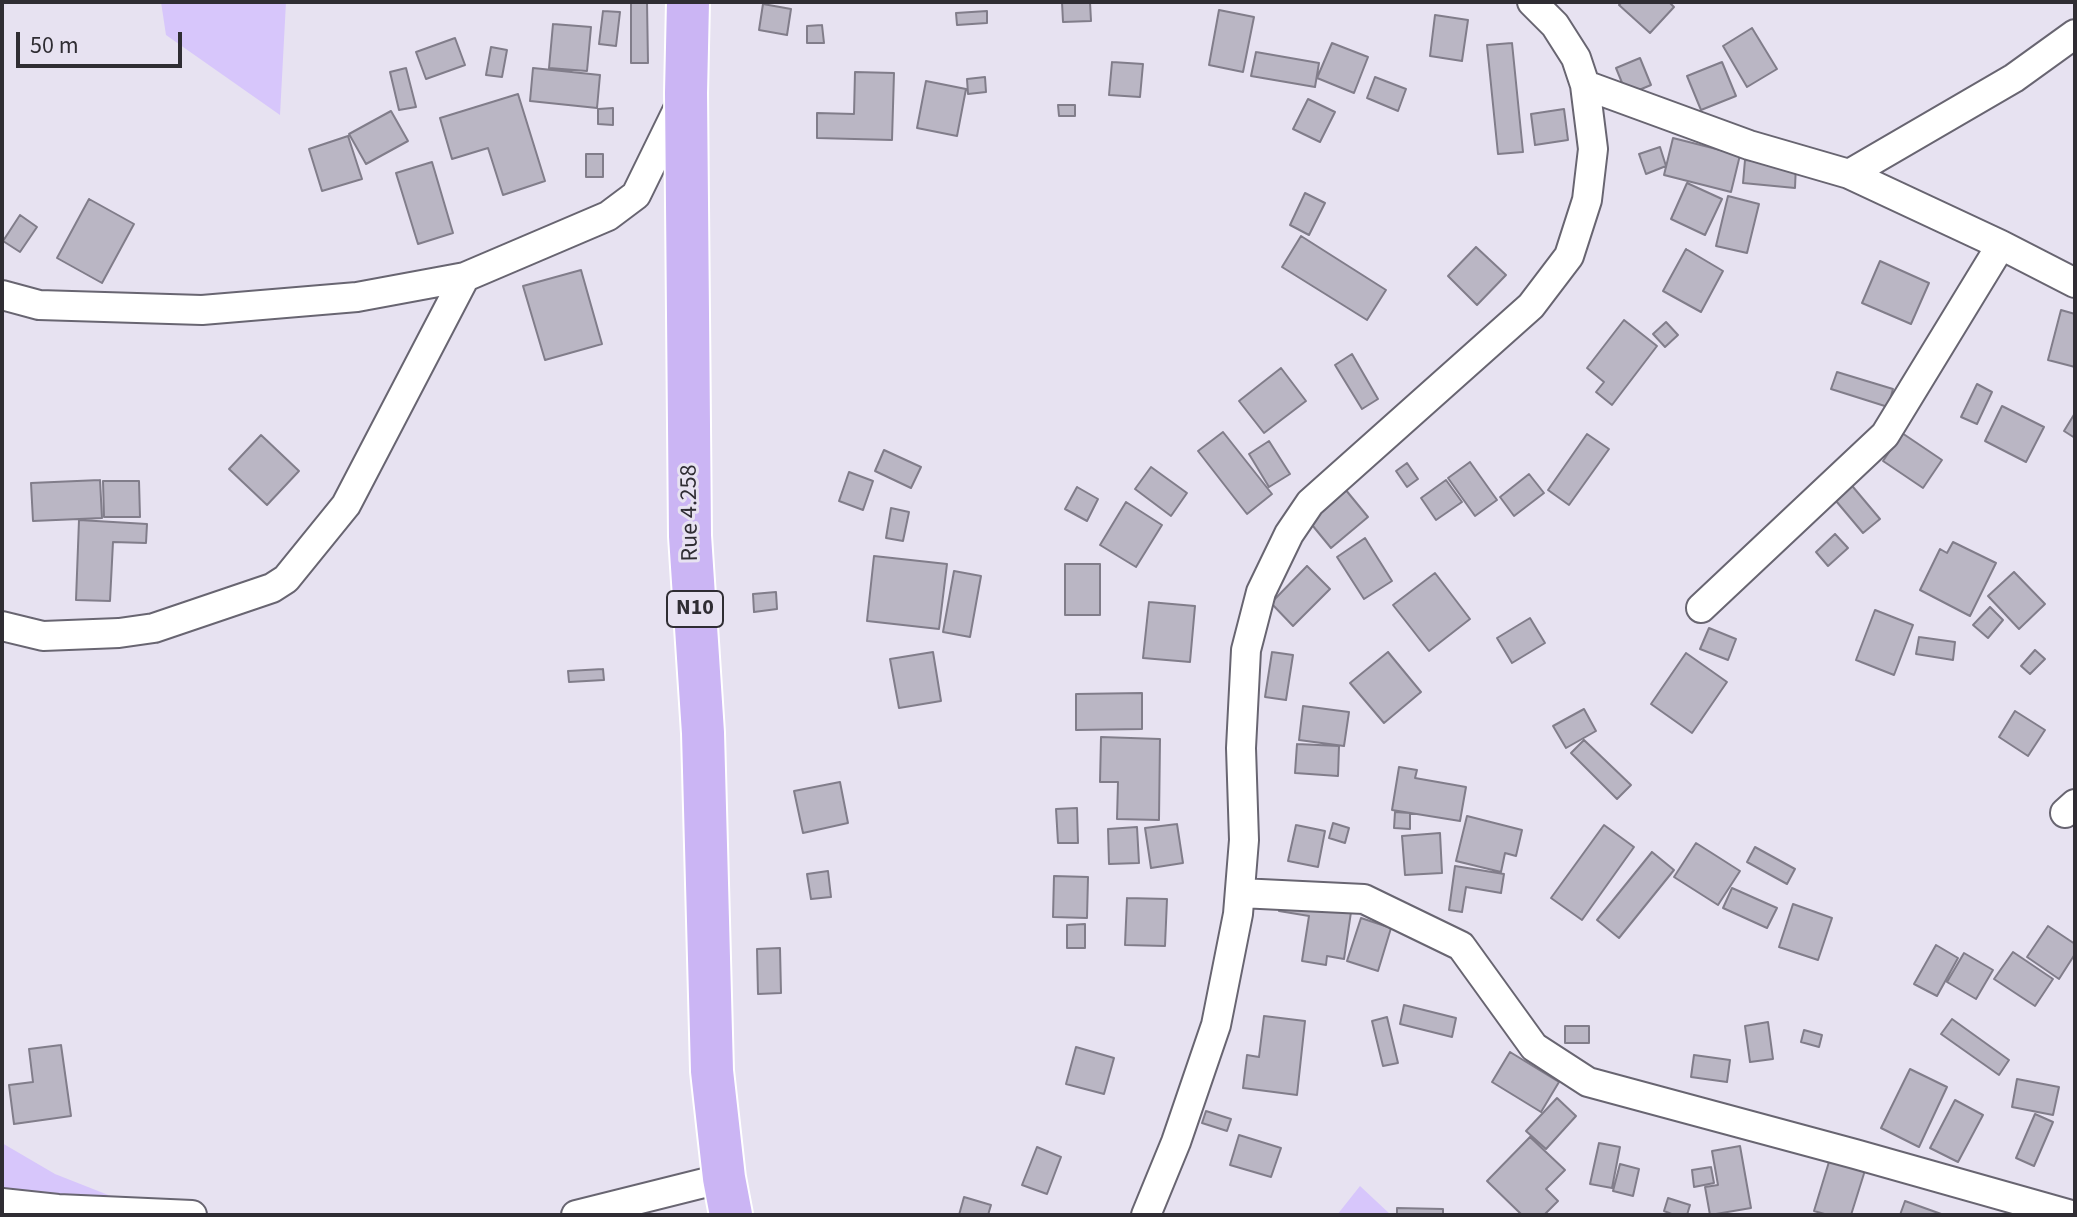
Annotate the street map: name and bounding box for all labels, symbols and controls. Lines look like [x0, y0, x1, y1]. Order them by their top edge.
scale bar [20, 16, 186, 66]
text: 50 m [30, 28, 79, 63]
street label: Rue 4.258 [676, 464, 706, 562]
road number: N10 [667, 591, 723, 627]

